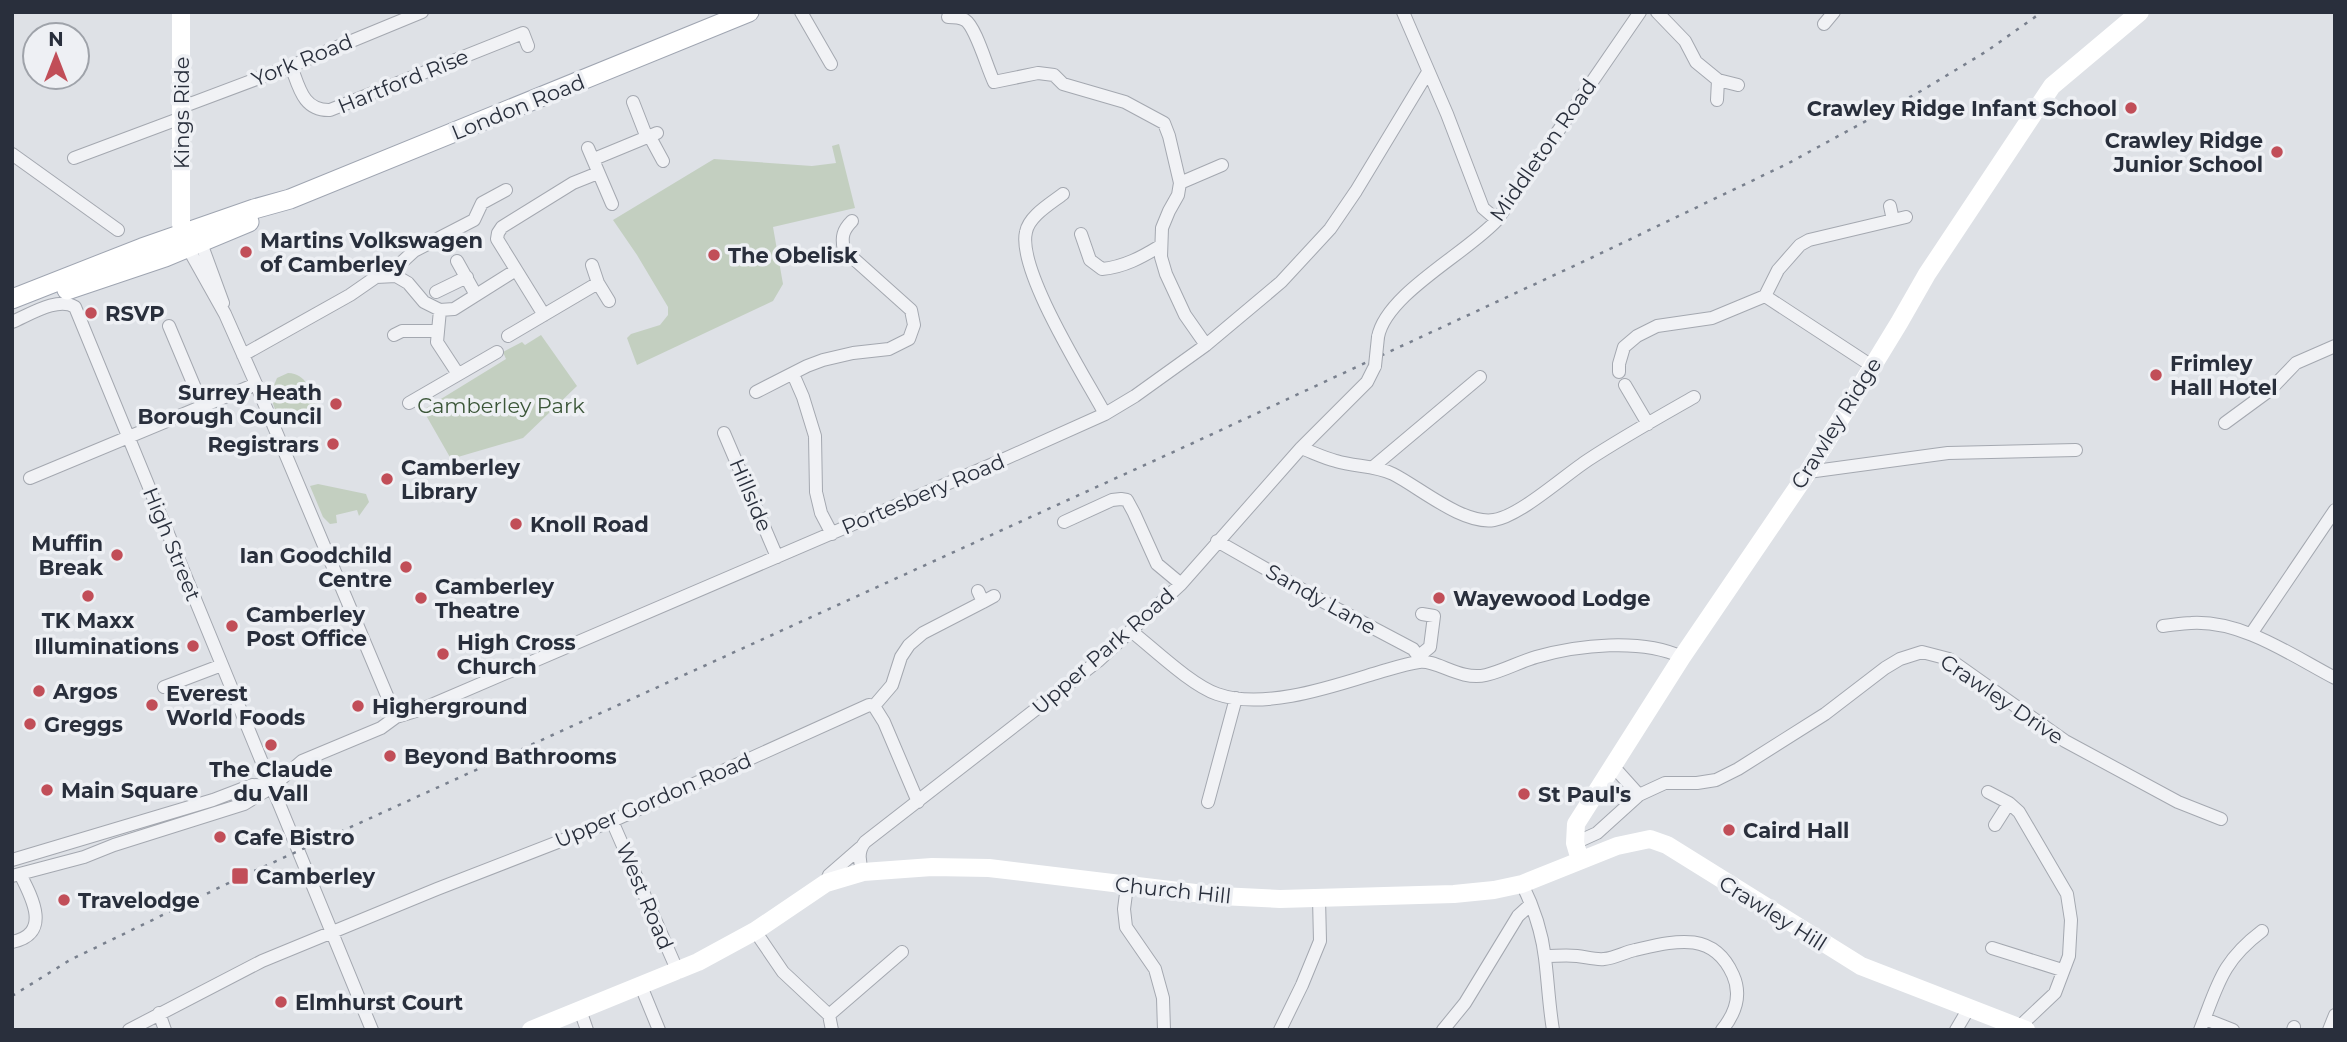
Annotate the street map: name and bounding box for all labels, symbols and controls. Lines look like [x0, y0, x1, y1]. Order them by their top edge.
north arrow [21, 21, 91, 91]
text: N [48, 28, 64, 51]
street label: York Road [248, 28, 356, 92]
street label: Hartford Rise [334, 43, 472, 119]
street label: Kings Ride [169, 57, 194, 169]
street label: London Road [448, 69, 588, 145]
street label: Middleton Road [1484, 74, 1602, 226]
place label: Crawley Ridge Infant School [1807, 96, 2117, 121]
marker: Crawley Ridge Infant School [2123, 100, 2139, 116]
place label: Crawley Ridge Junior School [2105, 128, 2263, 177]
marker: Crawley Ridge Junior School [2269, 144, 2285, 160]
place label: Martins Volkswagen of Camberley [260, 228, 483, 277]
place label: The Obelisk [728, 243, 858, 268]
marker: Martins Volkswagen of Camberley [238, 244, 254, 260]
marker: The Obelisk [706, 247, 722, 263]
place label: RSVP [105, 301, 165, 326]
marker: RSVP [83, 305, 99, 321]
place label: Frimley Hall Hotel [2170, 351, 2278, 400]
street label: Crawley Ridge [1786, 353, 1886, 493]
marker: Frimley Hall Hotel [2148, 367, 2164, 383]
place label: Surrey Heath Borough Council [137, 380, 322, 429]
park label: Camberley Park [417, 393, 585, 418]
marker: Surrey Heath Borough Council [328, 396, 344, 412]
place label: Registrars [208, 432, 319, 457]
marker: Registrars [325, 436, 341, 452]
street label: Portesbery Road [838, 448, 1008, 540]
place label: Camberley Library [401, 455, 520, 504]
street label: Hillside [724, 455, 778, 535]
marker: Camberley Library [379, 471, 395, 487]
street label: High Street [138, 484, 206, 604]
place label: Knoll Road [530, 512, 649, 537]
marker: Knoll Road [508, 516, 524, 532]
place label: Muffin Break [31, 531, 103, 580]
place label: Ian Goodchild Centre [239, 543, 392, 592]
marker: Muffin Break [109, 547, 125, 563]
street label: Sandy Lane [1262, 558, 1380, 640]
marker: Ian Goodchild Centre [398, 559, 414, 575]
place label: Camberley Theatre [435, 574, 554, 623]
street label: Upper Park Road [1027, 582, 1179, 720]
place label: Wayewood Lodge [1453, 586, 1651, 611]
marker: TK Maxx [80, 588, 96, 604]
marker: Camberley Theatre [413, 590, 429, 606]
marker: Wayewood Lodge [1431, 590, 1447, 606]
place label: Camberley Post Office [246, 602, 367, 651]
place label: TK Maxx [42, 608, 135, 633]
marker: Camberley Post Office [224, 618, 240, 634]
place label: High Cross Church [457, 630, 576, 679]
place label: Illuminations [34, 634, 179, 659]
marker: Illuminations [185, 638, 201, 654]
marker: High Cross Church [435, 646, 451, 662]
street label: Crawley Drive [1936, 649, 2068, 749]
place label: Argos [52, 679, 118, 704]
place label: Everest World Foods [166, 681, 305, 730]
marker: Argos [31, 683, 47, 699]
place label: Higherground [372, 694, 528, 719]
marker: Everest World Foods [144, 697, 160, 713]
marker: Higherground [350, 698, 366, 714]
place label: Greggs [44, 712, 123, 737]
marker: Greggs [22, 716, 38, 732]
marker: The Claude du Vall [263, 737, 279, 753]
place label: Beyond Bathrooms [404, 744, 617, 769]
street label: Upper Gordon Road [551, 747, 755, 853]
marker: Beyond Bathrooms [382, 748, 398, 764]
place label: The Claude du Vall [209, 757, 333, 806]
place label: Main Square [61, 778, 198, 803]
marker: Main Square [39, 782, 55, 798]
place label: St Paul's [1538, 782, 1631, 807]
marker: St Paul's [1516, 786, 1532, 802]
place label: Caird Hall [1743, 818, 1849, 843]
marker: Caird Hall [1721, 822, 1737, 838]
place label: Cafe Bistro [234, 825, 355, 850]
marker: Cafe Bistro [212, 829, 228, 845]
street label: West Road [611, 839, 679, 953]
place label: Camberley [256, 864, 375, 889]
marker: Camberley [230, 866, 250, 886]
street label: Crawley Hill [1715, 870, 1831, 956]
street label: Church Hill [1114, 871, 1232, 909]
place label: Travelodge [78, 888, 200, 913]
marker: Travelodge [56, 892, 72, 908]
place label: Elmhurst Court [295, 990, 463, 1015]
marker: Elmhurst Court [273, 994, 289, 1010]

